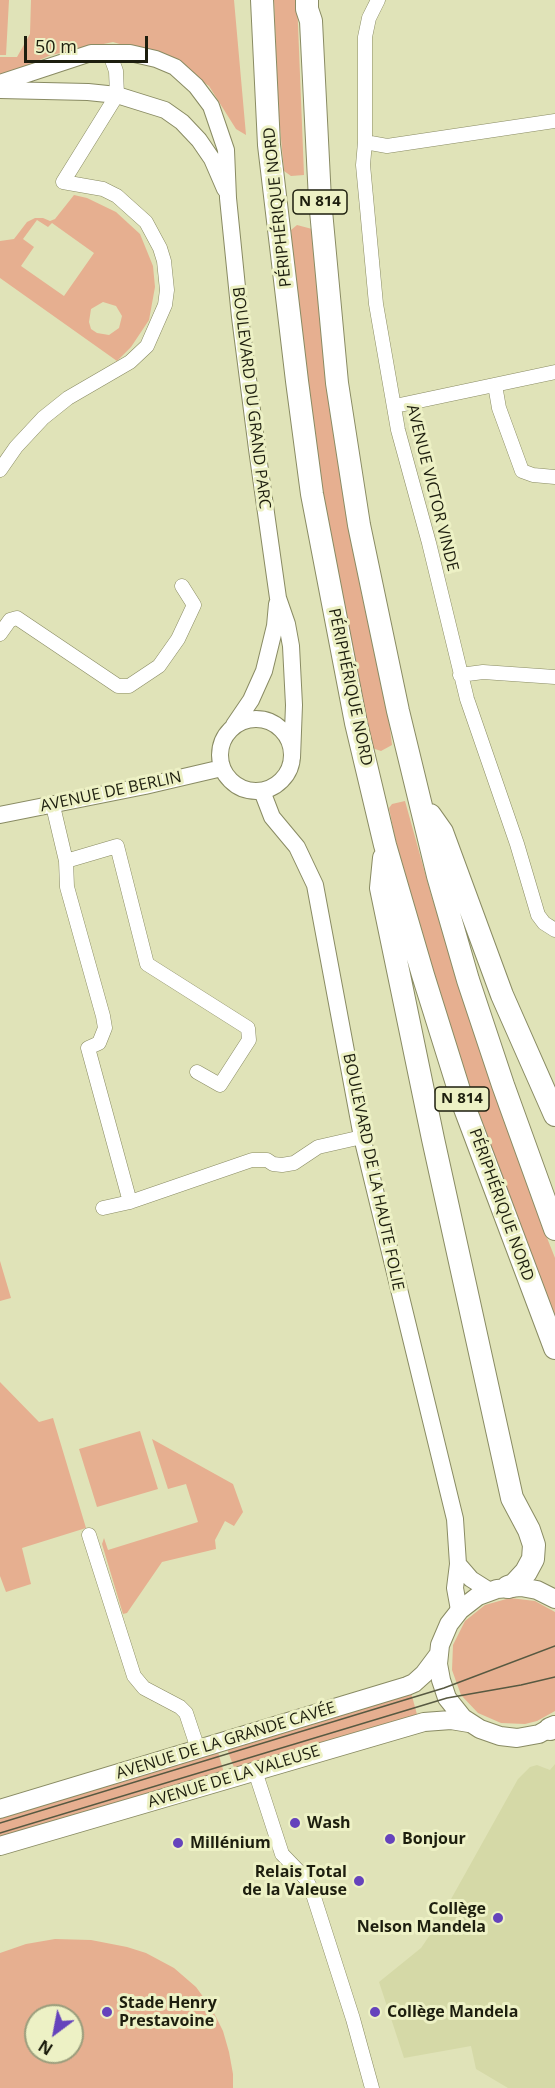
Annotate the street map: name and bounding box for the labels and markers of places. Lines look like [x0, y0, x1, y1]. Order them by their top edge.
place label: Wash [307, 1813, 351, 1833]
marker: Wash [288, 1816, 302, 1830]
place label: Bonjour [402, 1829, 466, 1849]
marker: Bonjour [383, 1832, 397, 1846]
place label: Millénium [190, 1833, 271, 1853]
marker: Millénium [171, 1836, 185, 1850]
place label: Relais Total de la Valeuse [242, 1862, 347, 1900]
marker: Relais Total de la Valeuse [352, 1874, 366, 1888]
place label: Collège Nelson Mandela [357, 1899, 486, 1937]
marker: Collège Nelson Mandela [491, 1911, 505, 1925]
place label: Stade Henry Prestavoine [119, 1993, 217, 2031]
place label: Collège Mandela [387, 2002, 518, 2022]
marker: Stade Henry Prestavoine [100, 2005, 114, 2019]
marker: Collège Mandela [368, 2005, 382, 2019]

